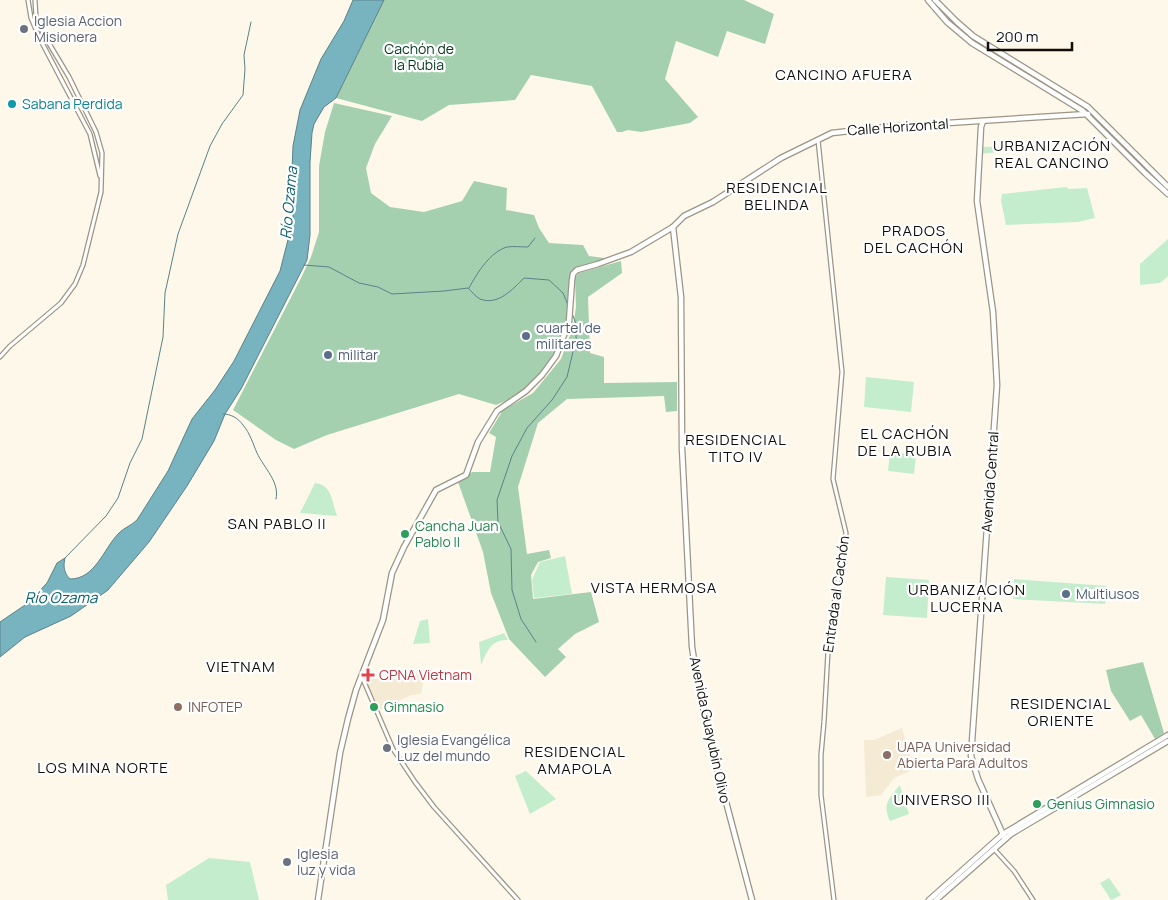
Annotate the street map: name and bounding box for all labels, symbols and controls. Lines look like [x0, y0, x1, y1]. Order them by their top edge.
place label: Iglesia Accion Misionera [34, 11, 122, 46]
scale bar [988, 20, 1072, 52]
marker: Iglesia Accion Misionera [18, 23, 30, 35]
text: 200 m [996, 26, 1039, 47]
park label: Cachón de la Rubia [384, 39, 454, 74]
district label: CANCINO AFUERA [775, 64, 913, 85]
place label: Sabana Perdida [22, 94, 123, 113]
marker: Sabana Perdida [6, 98, 18, 110]
street label: Calle Horizontal [847, 113, 949, 140]
district label: URBANIZACIÓN REAL CANCINO [993, 135, 1111, 173]
water label: Río Ozama [275, 165, 302, 240]
district label: RESIDENCIAL BELINDA [726, 177, 828, 215]
district label: PRADOS DEL CACHÓN [864, 220, 964, 258]
place label: cuartel de militares [536, 318, 601, 353]
marker: cuartel de militares [520, 330, 532, 342]
place label: militar [338, 345, 378, 364]
marker: militar [322, 349, 334, 361]
district label: EL CACHÓN DE LA RUBIA [858, 423, 952, 461]
district label: RESIDENCIAL TITO IV [685, 429, 787, 467]
street label: Avenida Central [976, 431, 1003, 533]
district label: SAN PABLO II [227, 513, 327, 534]
place label: Cancha Juan Pablo II [415, 516, 499, 551]
marker: Cancha Juan Pablo II [399, 528, 411, 540]
street label: Entrada al Cachón [818, 534, 853, 653]
district label: VISTA HERMOSA [591, 577, 717, 598]
district label: URBANIZACIÓN LUCERNA [908, 579, 1026, 617]
place label: Multiusos [1076, 584, 1139, 603]
water label: Río Ozama [25, 587, 98, 608]
marker: Multiusos [1060, 588, 1072, 600]
street label: Avenida Guayubín Olivo [686, 655, 735, 805]
district label: VIETNAM [206, 656, 276, 677]
place label: CPNA Vietnam [379, 665, 472, 684]
marker: CPNA Vietnam [361, 668, 375, 682]
district label: RESIDENCIAL ORIENTE [1010, 693, 1112, 731]
place label: INFOTEP [188, 697, 243, 716]
place label: Gimnasio [384, 697, 444, 716]
marker: INFOTEP [172, 701, 184, 713]
marker: Gimnasio [368, 701, 380, 713]
place label: Iglesia Evangélica Luz del mundo [397, 730, 510, 765]
place label: UAPA Universidad Abierta Para Adultos [897, 737, 1028, 772]
district label: RESIDENCIAL AMAPOLA [524, 741, 626, 779]
marker: Iglesia Evangélica Luz del mundo [381, 742, 393, 754]
marker: UAPA Universidad Abierta Para Adultos [881, 749, 893, 761]
district label: LOS MINA NORTE [37, 757, 169, 778]
district label: UNIVERSO III [894, 789, 990, 810]
place label: Genius Gimnasio [1047, 794, 1155, 813]
marker: Genius Gimnasio [1031, 798, 1043, 810]
place label: Iglesia luz y vida [297, 844, 355, 879]
marker: Iglesia luz y vida [281, 856, 293, 868]

